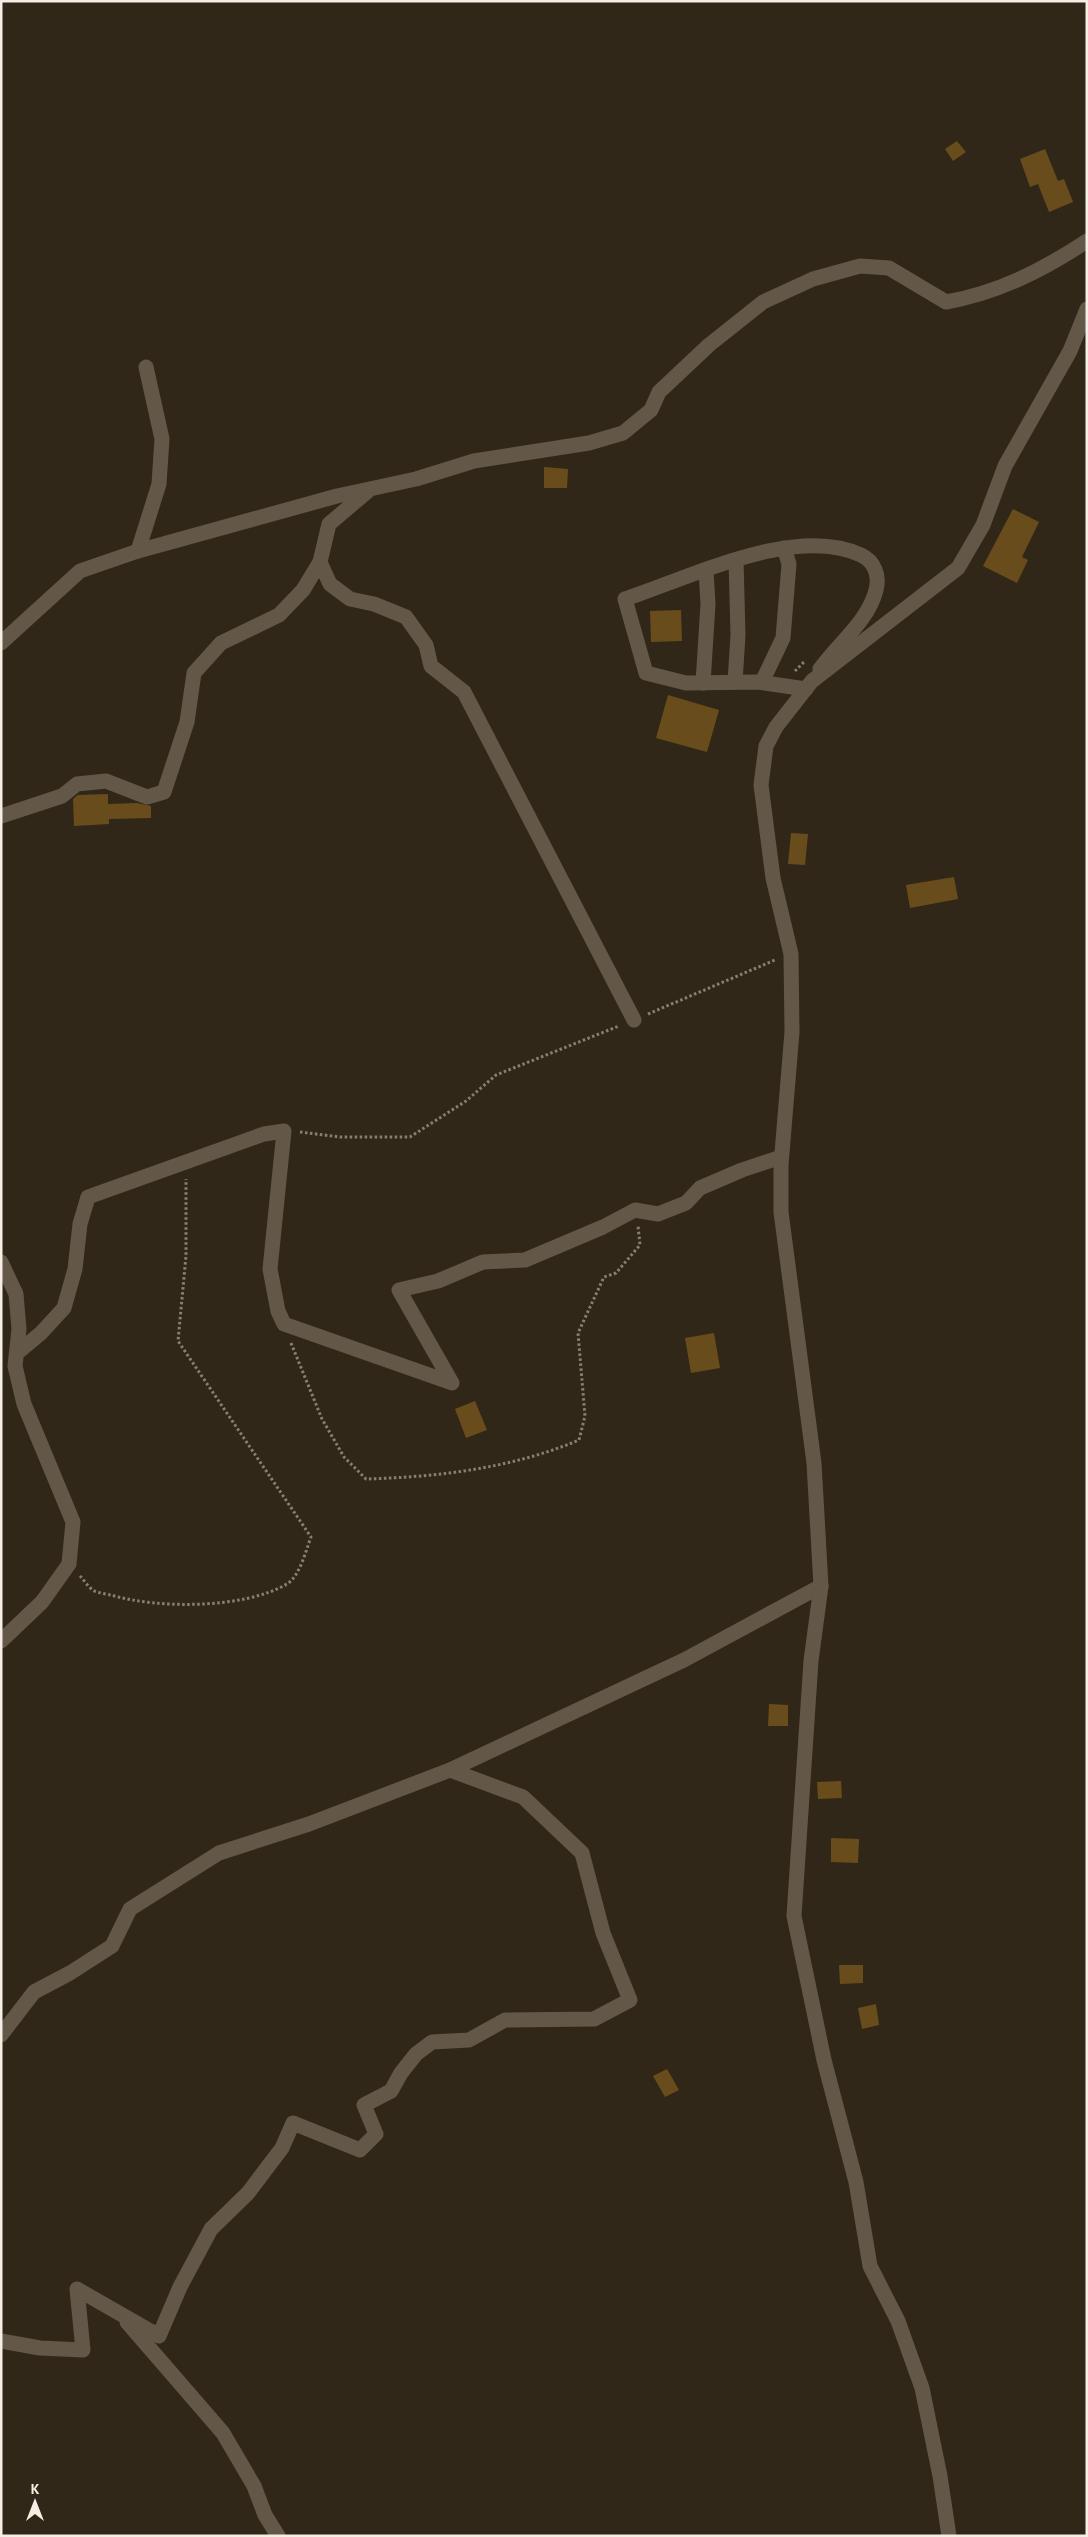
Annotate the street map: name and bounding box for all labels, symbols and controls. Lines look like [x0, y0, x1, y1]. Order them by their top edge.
north arrow [10, 2477, 60, 2527]
text: K [31, 2480, 40, 2498]

